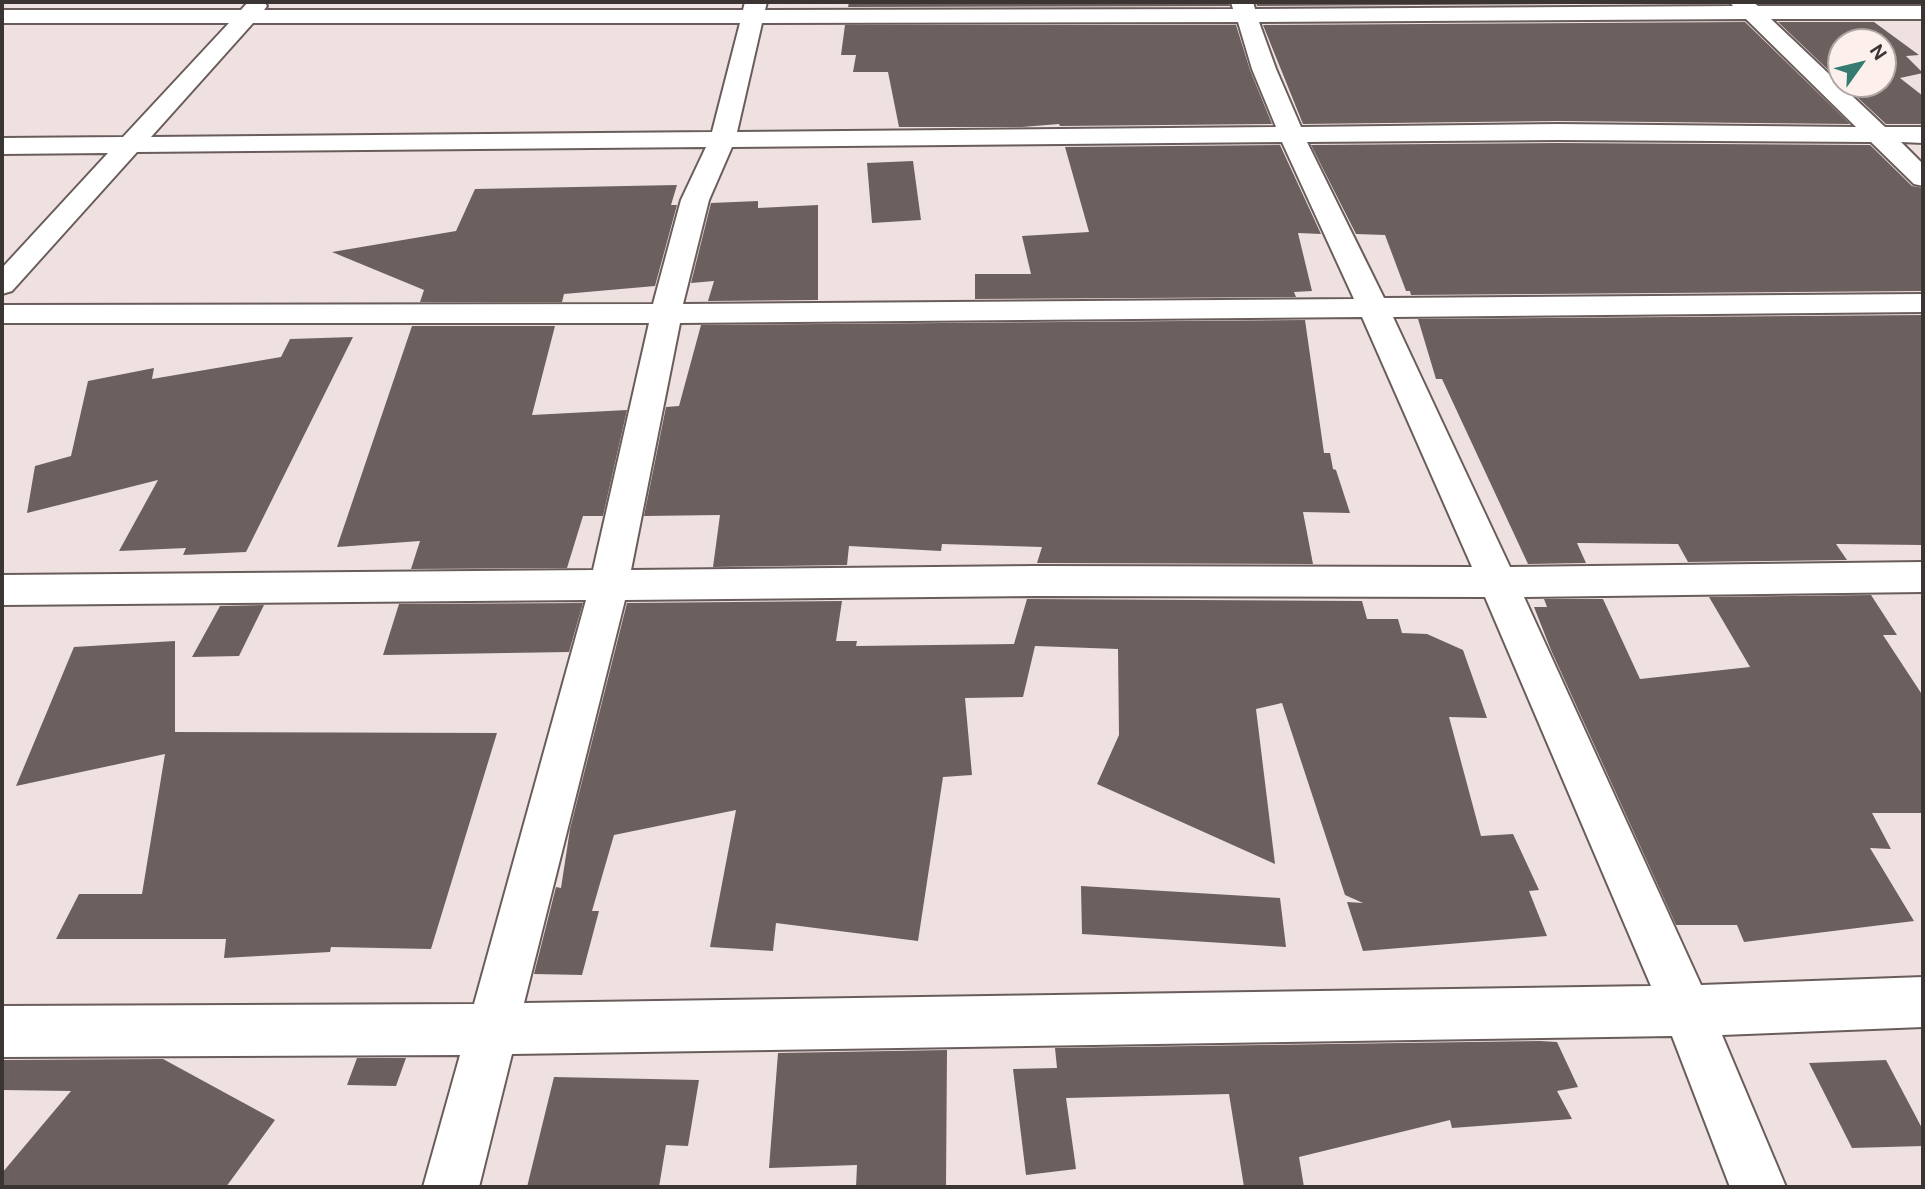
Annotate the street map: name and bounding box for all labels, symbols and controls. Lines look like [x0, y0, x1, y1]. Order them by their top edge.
north arrow [1827, 28, 1897, 98]
text: N [1864, 39, 1892, 65]

